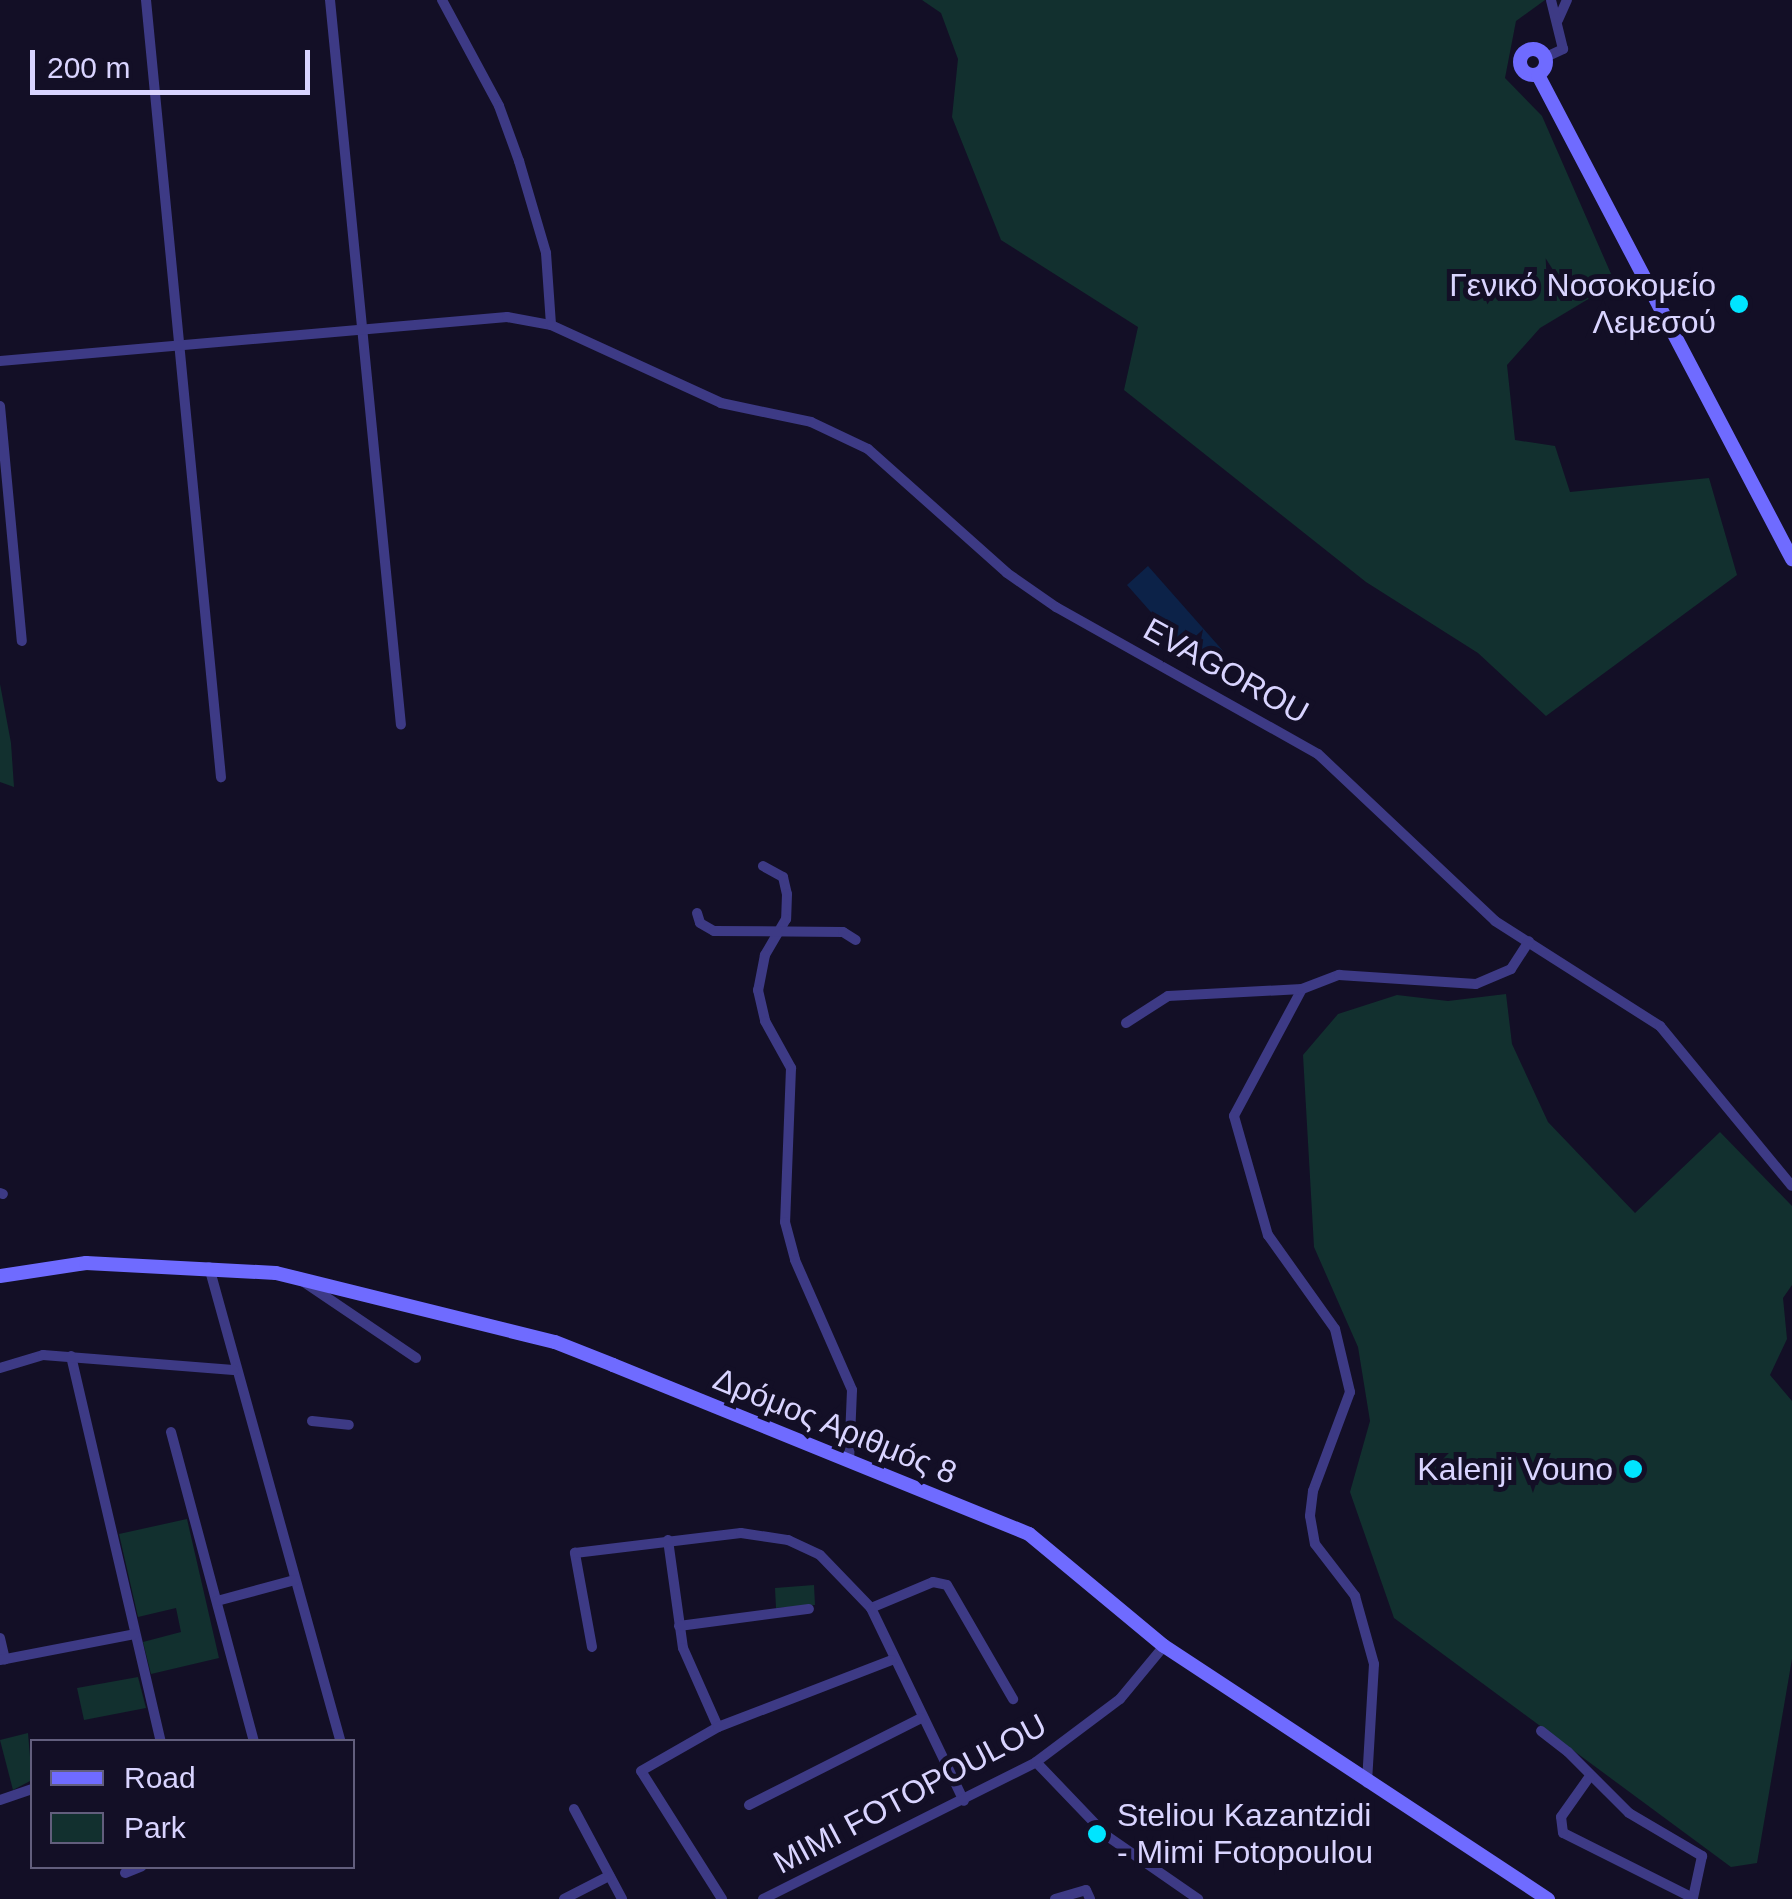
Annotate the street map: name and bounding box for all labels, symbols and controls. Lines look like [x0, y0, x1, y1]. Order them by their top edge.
scale bar [35, 30, 315, 92]
text: 200 m [47, 51, 130, 84]
place label: Γενικό Νοσοκομείο Λεμεσού [1449, 267, 1716, 342]
marker: Γενικό Νοσοκομείο Λεμεσού [1726, 291, 1752, 317]
street label: EVAGOROU [1137, 610, 1315, 732]
street label: Δρόμος Αριθμός 8 [707, 1359, 963, 1493]
place label: Kalenji Vouno [1417, 1450, 1613, 1488]
marker: Kalenji Vouno [1622, 1458, 1644, 1480]
street label: MIMI FOTOPOULOU [767, 1706, 1053, 1882]
legend [30, 1739, 355, 1869]
text: Road [124, 1761, 196, 1794]
place label: Steliou Kazantzidi - Mimi Fotopoulou [1117, 1797, 1373, 1872]
text: Park [124, 1811, 186, 1844]
marker: Steliou Kazantzidi - Mimi Fotopoulou [1086, 1823, 1108, 1845]

